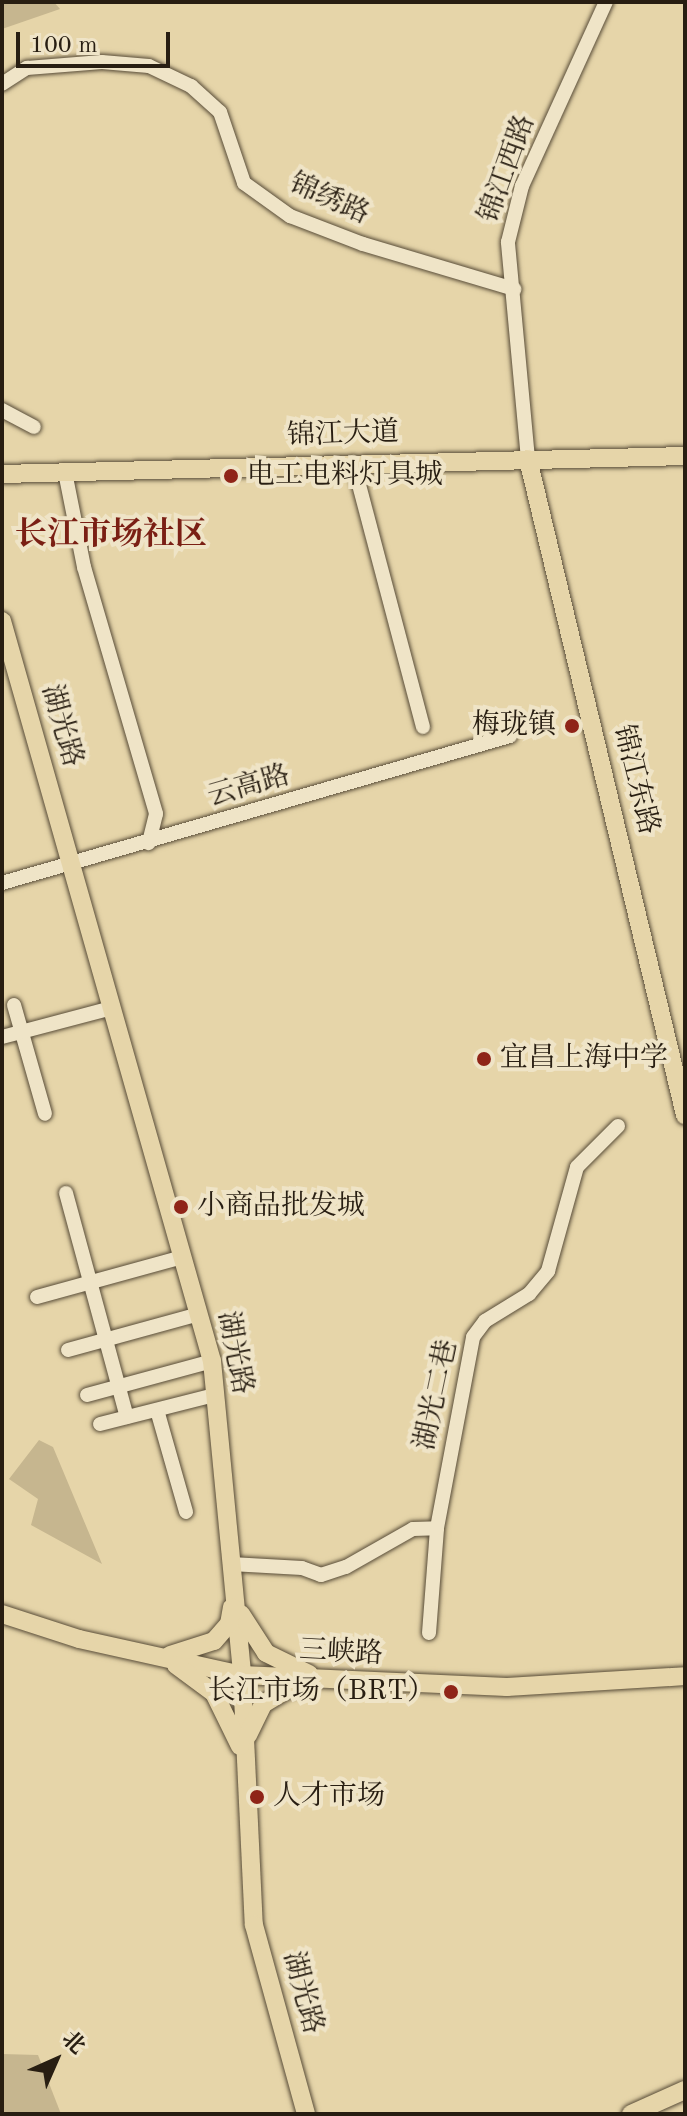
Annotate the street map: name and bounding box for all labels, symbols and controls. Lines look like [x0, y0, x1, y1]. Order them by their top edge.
scale bar [20, 16, 174, 66]
text: 100 m [30, 34, 98, 58]
street label: 锦江西路 [473, 111, 543, 227]
street label: 锦绣路 [284, 168, 374, 232]
street label: 锦江大道 [286, 416, 400, 454]
place label: 电工电料灯具城 [247, 459, 443, 493]
marker: 电工电料灯具城 [222, 467, 240, 485]
district label: 长江市场社区 [15, 517, 207, 555]
street label: 湖光路 [33, 681, 89, 771]
place label: 梅珑镇 [472, 709, 556, 743]
marker: 梅珑镇 [563, 717, 581, 735]
street label: 锦江东路 [605, 722, 665, 838]
street label: 云高路 [204, 759, 294, 815]
place label: 宜昌上海中学 [500, 1042, 668, 1076]
marker: 宜昌上海中学 [475, 1050, 493, 1068]
place label: 小商品批发城 [197, 1190, 365, 1224]
marker: 小商品批发城 [172, 1198, 190, 1216]
street label: 湖光路 [209, 1309, 259, 1397]
street label: 湖光二巷 [409, 1337, 465, 1453]
street label: 三峡路 [298, 1634, 384, 1672]
place label: 长江市场（BRT） [208, 1675, 435, 1709]
marker: 长江市场（BRT） [442, 1683, 460, 1701]
place label: 人才市场 [273, 1780, 385, 1814]
marker: 人才市场 [248, 1788, 266, 1806]
street label: 湖光路 [275, 1948, 329, 2038]
north arrow [16, 2020, 96, 2100]
text: 北 [57, 2027, 89, 2059]

